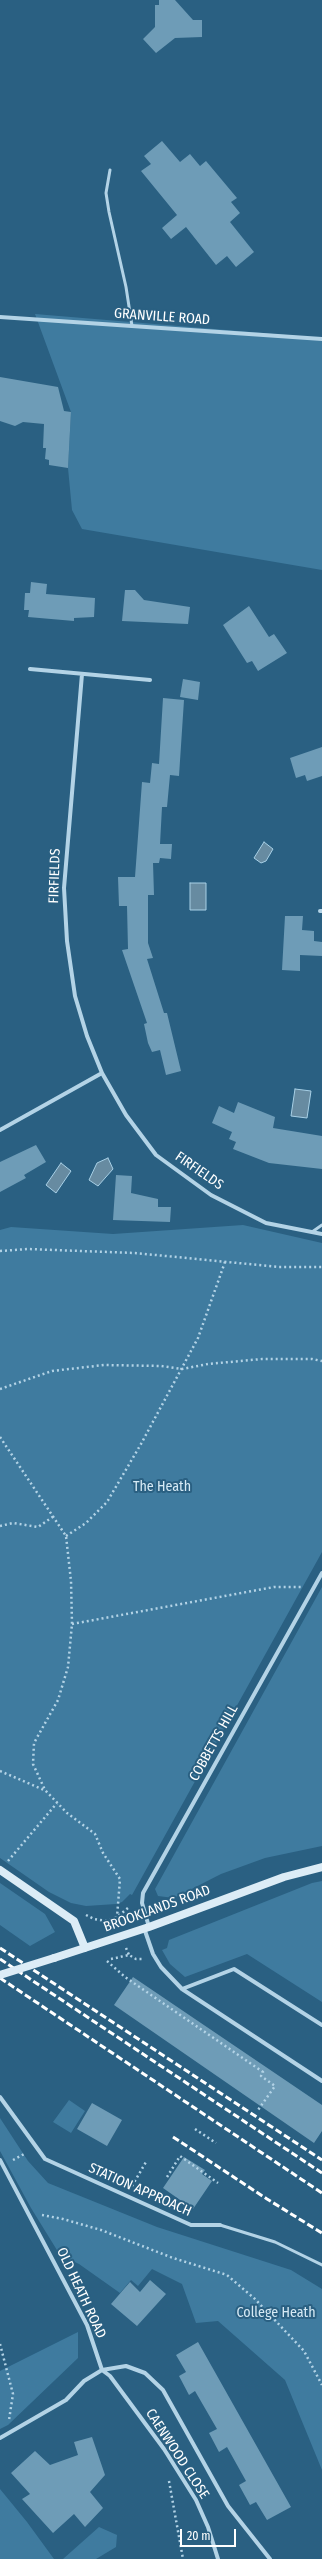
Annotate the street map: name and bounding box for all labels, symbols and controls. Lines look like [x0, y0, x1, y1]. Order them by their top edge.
street label: GRANVILLE ROAD [113, 305, 211, 329]
street label: FIRFIELDS [46, 848, 64, 904]
street label: FIRFIELDS [172, 1148, 226, 1194]
park label: The Heath [133, 1479, 191, 1495]
street label: COBBETTS HILL [186, 1702, 242, 1784]
street label: BROOKLANDS ROAD [101, 1882, 213, 1936]
street label: STATION APPROACH [86, 2160, 194, 2220]
street label: OLD HEATH ROAD [53, 2245, 109, 2341]
park label: College Heath [236, 2305, 316, 2321]
street label: CAENWOOD CLOSE [142, 2406, 212, 2502]
scale bar [182, 2521, 238, 2547]
text: 20 m [187, 2529, 211, 2543]

